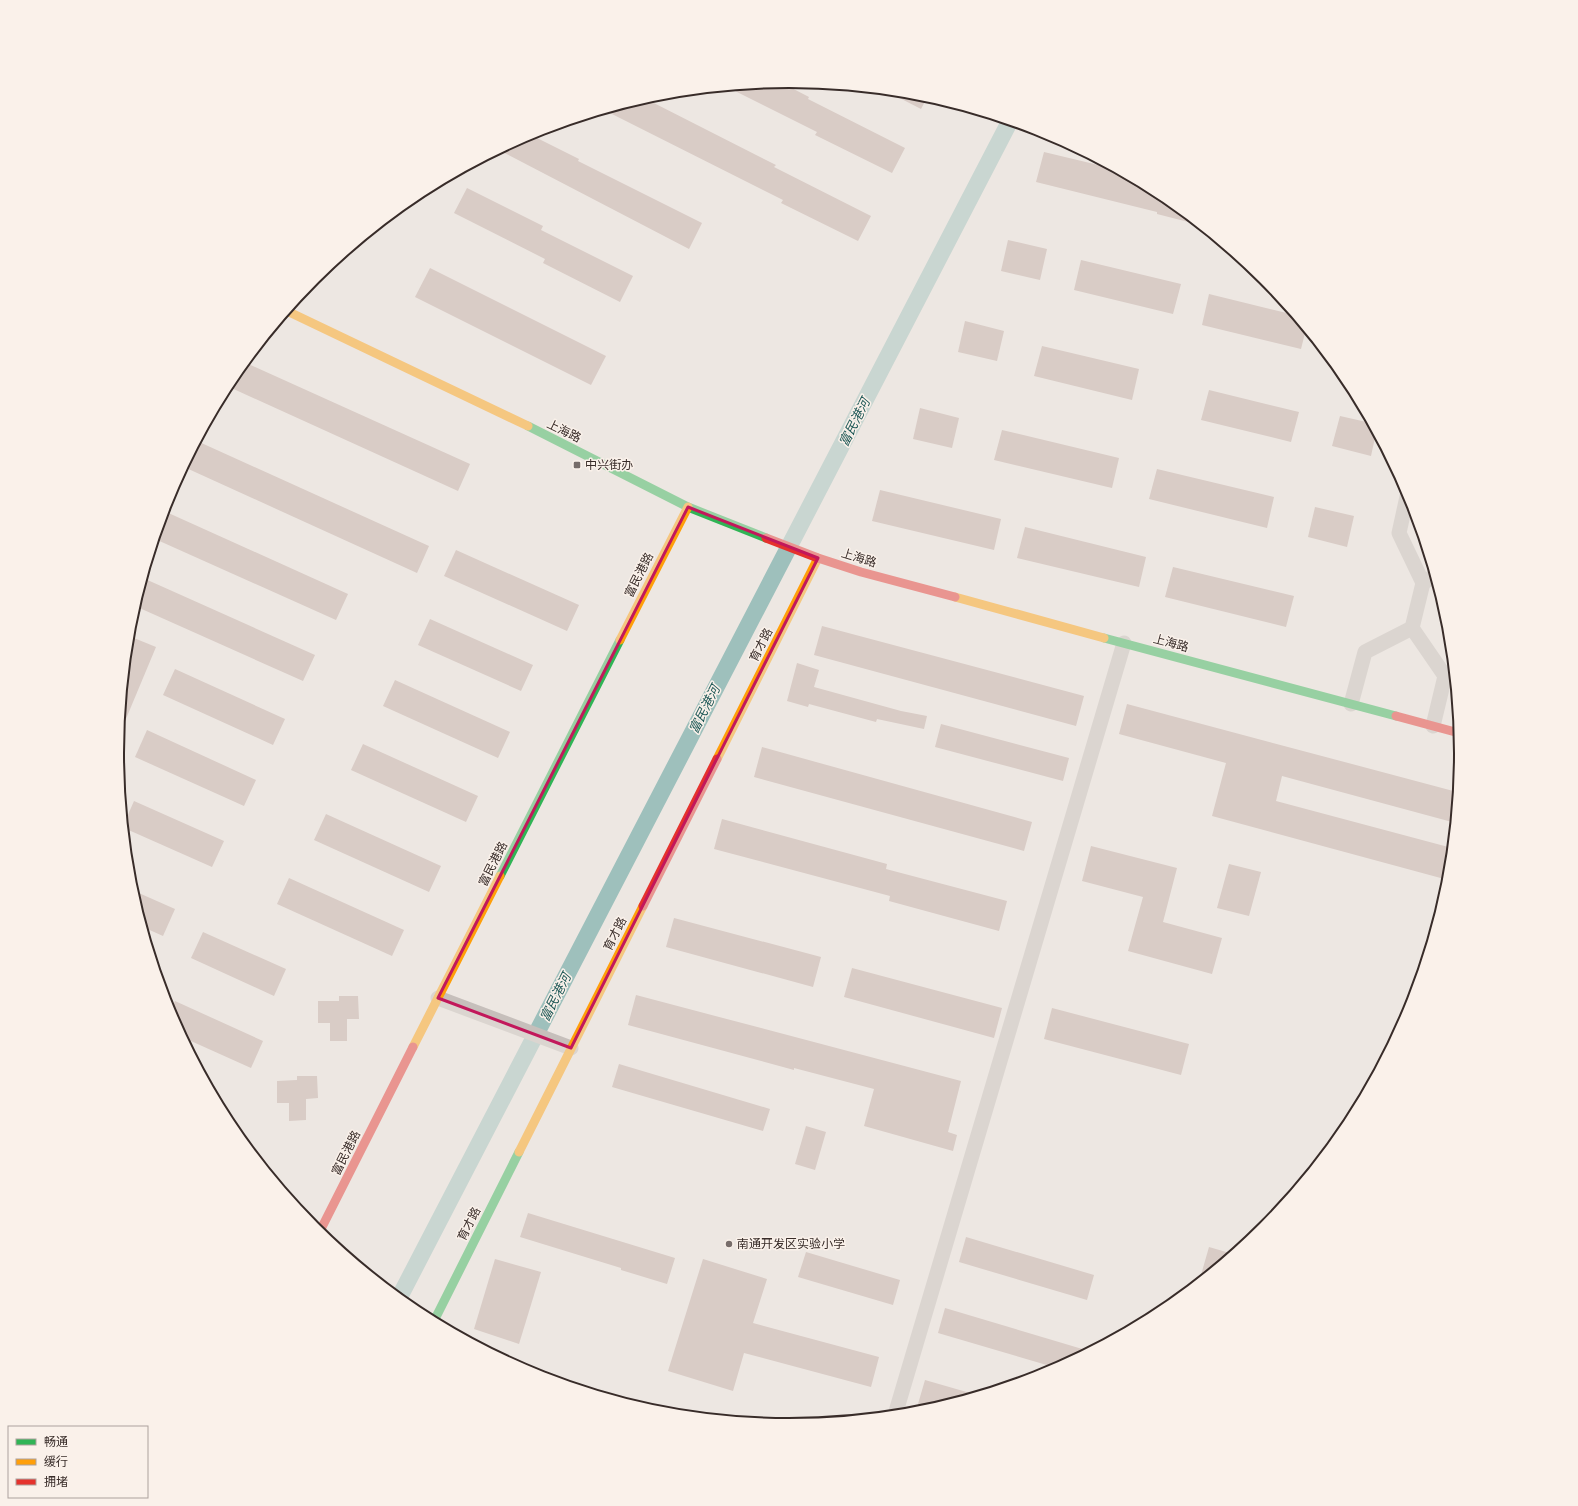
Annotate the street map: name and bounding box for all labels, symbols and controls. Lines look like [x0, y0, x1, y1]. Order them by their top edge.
water label: 富民港河 [836, 393, 874, 449]
street label: 上海路 [545, 417, 583, 445]
place label: 中兴街办 [585, 458, 633, 472]
marker: 中兴街办 [572, 460, 582, 470]
street label: 上海路 [840, 546, 878, 570]
street label: 富民港路 [622, 550, 656, 600]
street label: 育才路 [747, 626, 775, 664]
street label: 上海路 [1152, 632, 1190, 654]
water label: 富民港河 [686, 680, 724, 736]
street label: 富民港路 [476, 839, 510, 889]
street label: 育才路 [601, 915, 629, 953]
water label: 富民港河 [537, 968, 575, 1024]
street label: 富民港路 [329, 1128, 363, 1178]
street label: 育才路 [455, 1205, 483, 1243]
place label: 南通开发区实验小学 [737, 1237, 845, 1251]
marker: 南通开发区实验小学 [724, 1239, 734, 1249]
legend [8, 1426, 148, 1498]
text: 畅通 [44, 1435, 68, 1449]
text: 缓行 [44, 1455, 68, 1469]
text: 拥堵 [44, 1475, 68, 1489]

